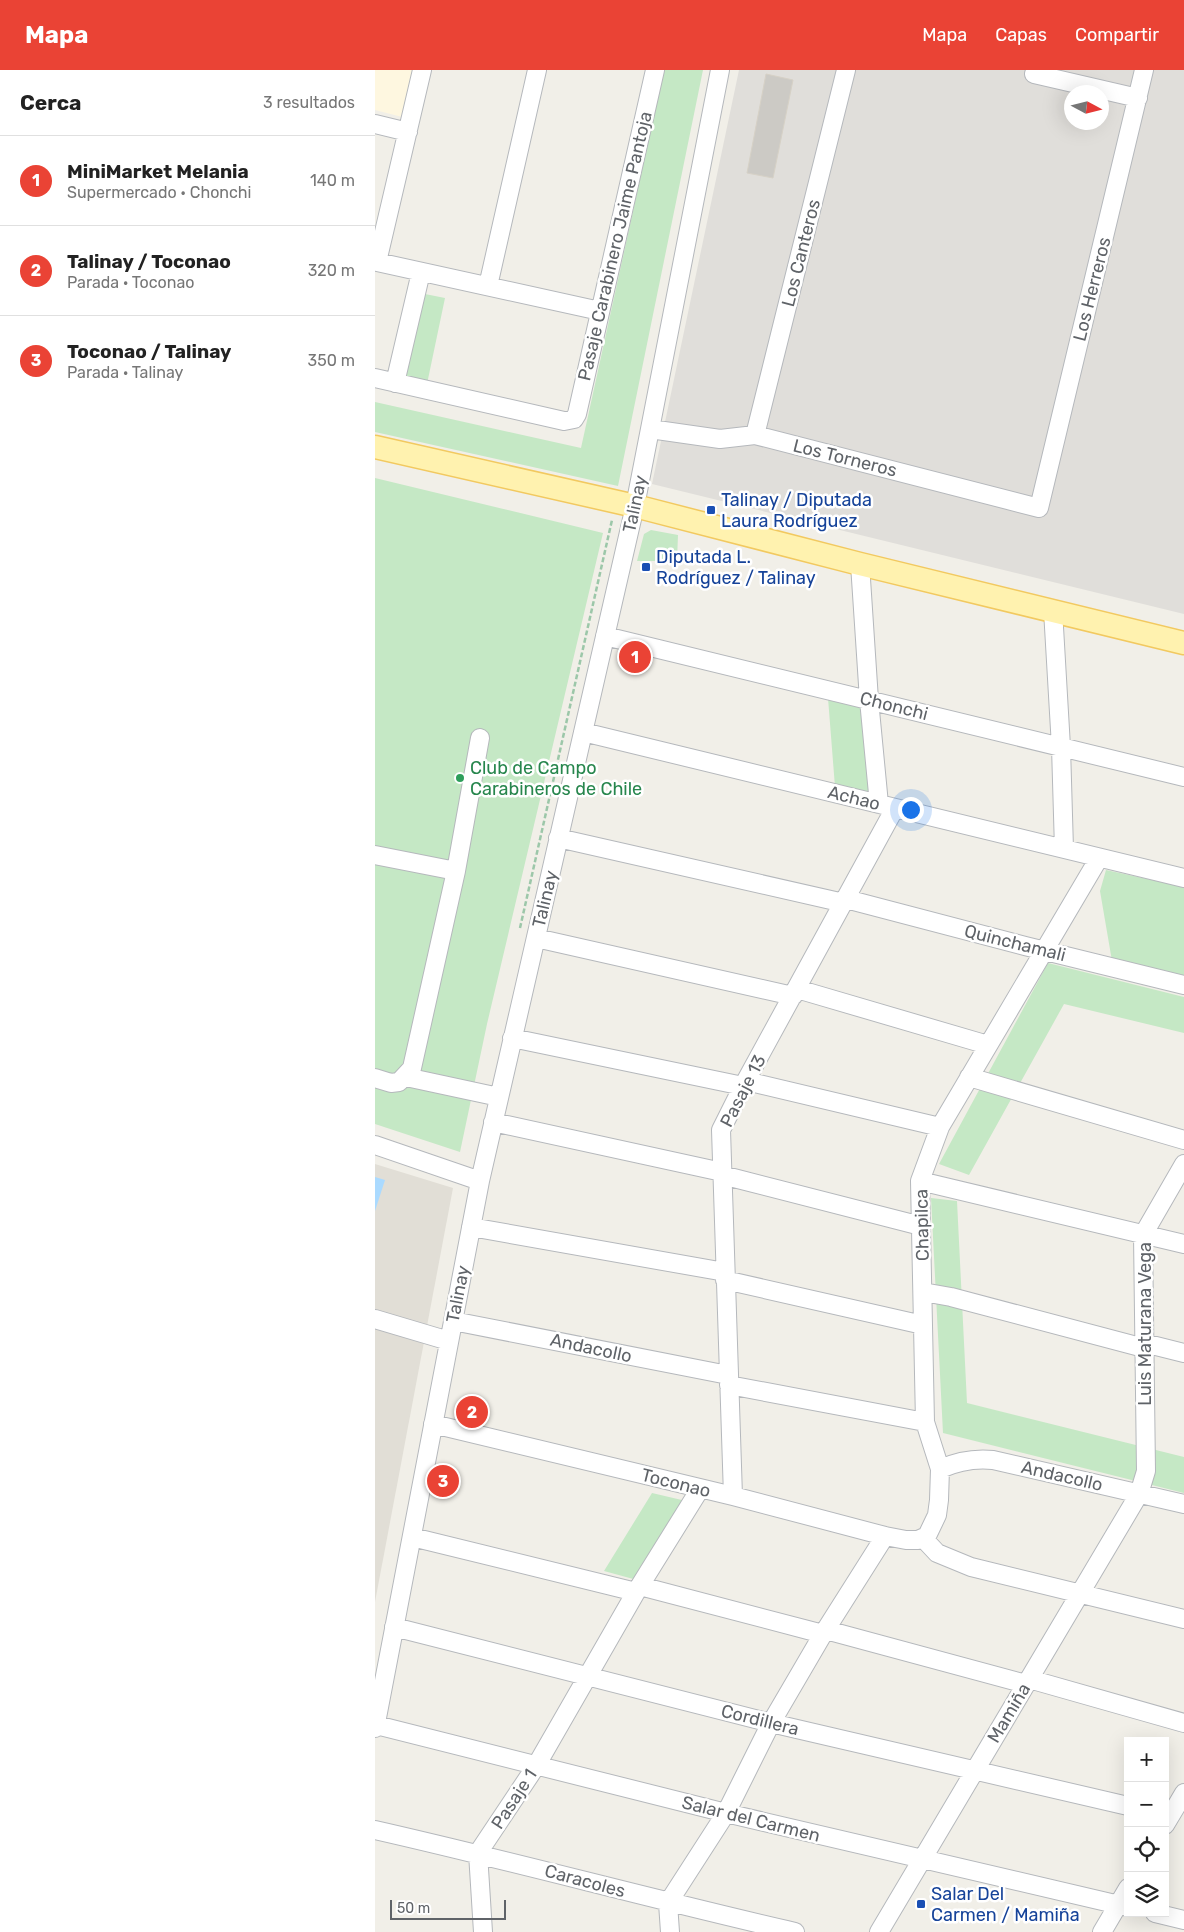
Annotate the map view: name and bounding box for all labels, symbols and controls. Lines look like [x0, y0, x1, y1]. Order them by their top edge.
text: Mapa [25, 21, 88, 49]
text: Mapa [922, 24, 967, 46]
text: Capas [995, 24, 1047, 46]
text: Compartir [1075, 24, 1159, 46]
north arrow [1064, 85, 1109, 130]
text: Cerca [20, 90, 81, 115]
text: 3 resultados [263, 93, 355, 112]
street label: Pasaje Carabinero Jaime Pantoja [573, 109, 657, 383]
text: MiniMarket Melania [67, 160, 249, 183]
text: 1 [32, 171, 40, 190]
text: 140 m [310, 171, 355, 190]
text: Supermercado · Chonchi [67, 183, 252, 202]
street label: Los Canteros [777, 197, 825, 309]
street label: Los Herreros [1068, 235, 1116, 343]
text: Talinay / Toconao [67, 250, 231, 273]
text: 2 [31, 261, 41, 280]
text: 320 m [308, 261, 355, 280]
text: Parada · Toconao [67, 273, 194, 292]
text: Toconao / Talinay [67, 340, 231, 363]
text: 3 [31, 351, 41, 370]
text: 350 m [308, 351, 355, 370]
text: Parada · Talinay [67, 363, 183, 382]
street label: Los Torneros [791, 434, 899, 482]
street label: Talinay [618, 473, 652, 535]
place label: Talinay / Diputada Laura Rodríguez [721, 489, 872, 532]
marker: Talinay / Diputada Laura Rodríguez [705, 504, 717, 516]
place label: Diputada L. Rodríguez / Talinay [656, 546, 816, 589]
marker: Diputada L. Rodríguez / Talinay [640, 561, 652, 573]
pin: 1 [619, 638, 651, 676]
street label: Chonchi [858, 687, 930, 725]
place label: Club de Campo Carabineros de Chile [470, 757, 642, 800]
marker: Club de Campo Carabineros de Chile [454, 772, 466, 784]
street label: Achao [826, 781, 882, 815]
your location [898, 797, 924, 823]
street label: Talinay [528, 868, 562, 930]
street label: Quinchamali [962, 920, 1068, 966]
street label: Pasaje 13 [715, 1051, 771, 1131]
street label: Chapilca [910, 1189, 934, 1261]
street label: Luis Maturana Vega [1134, 1242, 1156, 1406]
street label: Talinay [442, 1263, 474, 1325]
street label: Andacollo [548, 1329, 634, 1367]
pin: 2 [456, 1393, 488, 1431]
street label: Andacollo [1019, 1456, 1105, 1496]
pin: 3 [427, 1462, 459, 1500]
street label: Toconao [639, 1464, 713, 1502]
street label: Mamiña [983, 1679, 1035, 1747]
street label: Cordillera [719, 1700, 801, 1740]
map controls [1124, 1737, 1169, 1917]
button: + [1124, 1737, 1169, 1782]
street label: Pasaje 1 [486, 1765, 542, 1833]
button: − [1124, 1782, 1169, 1827]
street label: Salar del Carmen [680, 1791, 822, 1847]
button: locate [1124, 1827, 1169, 1872]
street label: Caracoles [542, 1860, 628, 1902]
button: layers [1124, 1872, 1169, 1917]
place label: Salar Del Carmen / Mamiña [931, 1883, 1080, 1926]
scale bar [390, 1897, 506, 1920]
marker: Salar Del Carmen / Mamiña [915, 1898, 927, 1910]
text: 50 m [397, 1900, 430, 1917]

